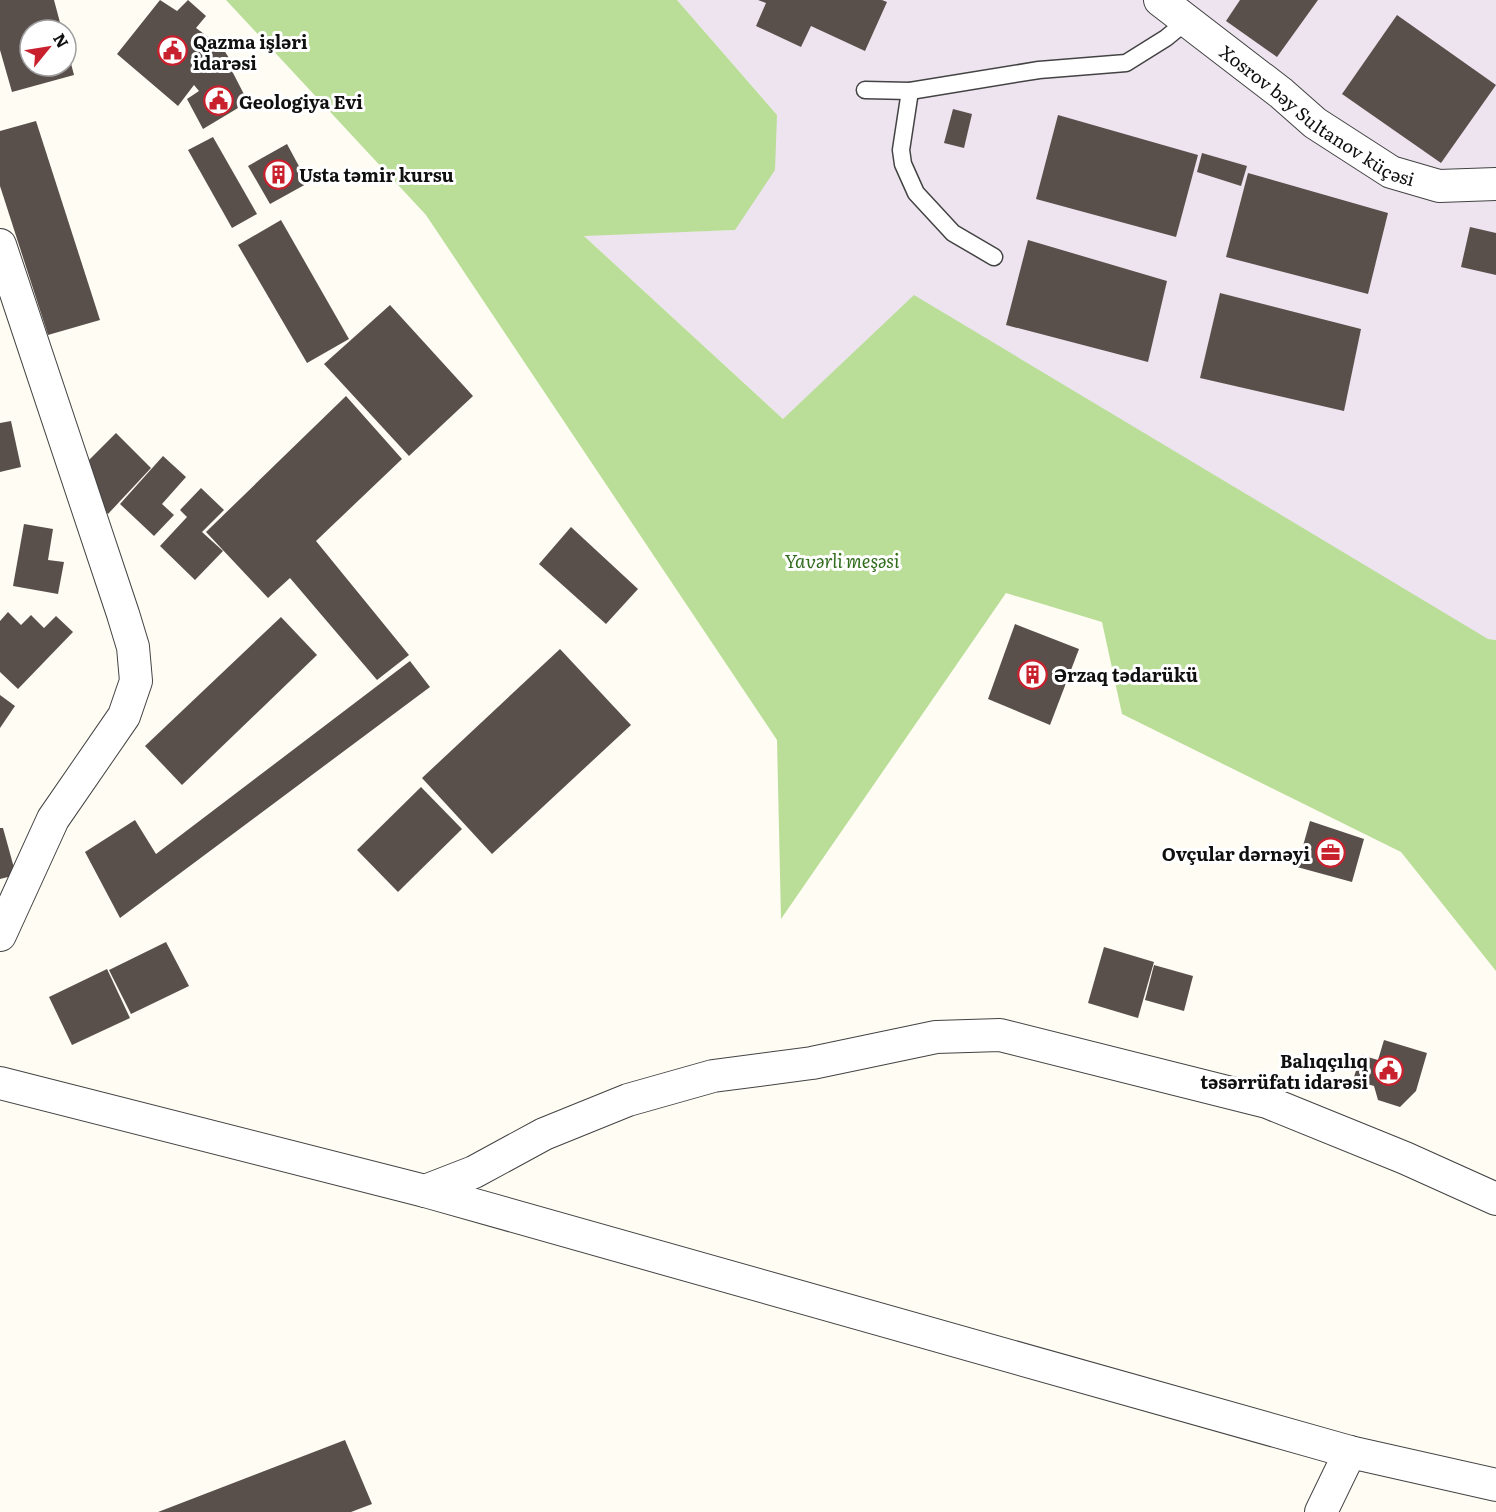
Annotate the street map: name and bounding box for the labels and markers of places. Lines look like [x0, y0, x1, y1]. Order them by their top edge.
place label: Qazma işləri idarəsi [193, 28, 308, 76]
public building icon: Qazma işləri idarəsi [156, 35, 188, 67]
public building icon: Geologiya Evi [202, 85, 234, 117]
place label: Geologiya Evi [239, 88, 363, 115]
building icon: Usta təmir kursu [262, 158, 294, 190]
place label: Usta təmir kursu [299, 161, 454, 188]
building icon: Ərzaq tədarükü [1017, 658, 1049, 690]
place label: Ərzaq tədarükü [1054, 661, 1198, 688]
office icon: Ovçular dərnəyi [1315, 837, 1347, 869]
place label: Ovçular dərnəyi [1162, 840, 1310, 867]
place label: Balıqçılıq təsərrüfatı idarəsi [1200, 1047, 1368, 1095]
public building icon: Balıqçılıq təsərrüfatı idarəsi [1373, 1054, 1405, 1086]

